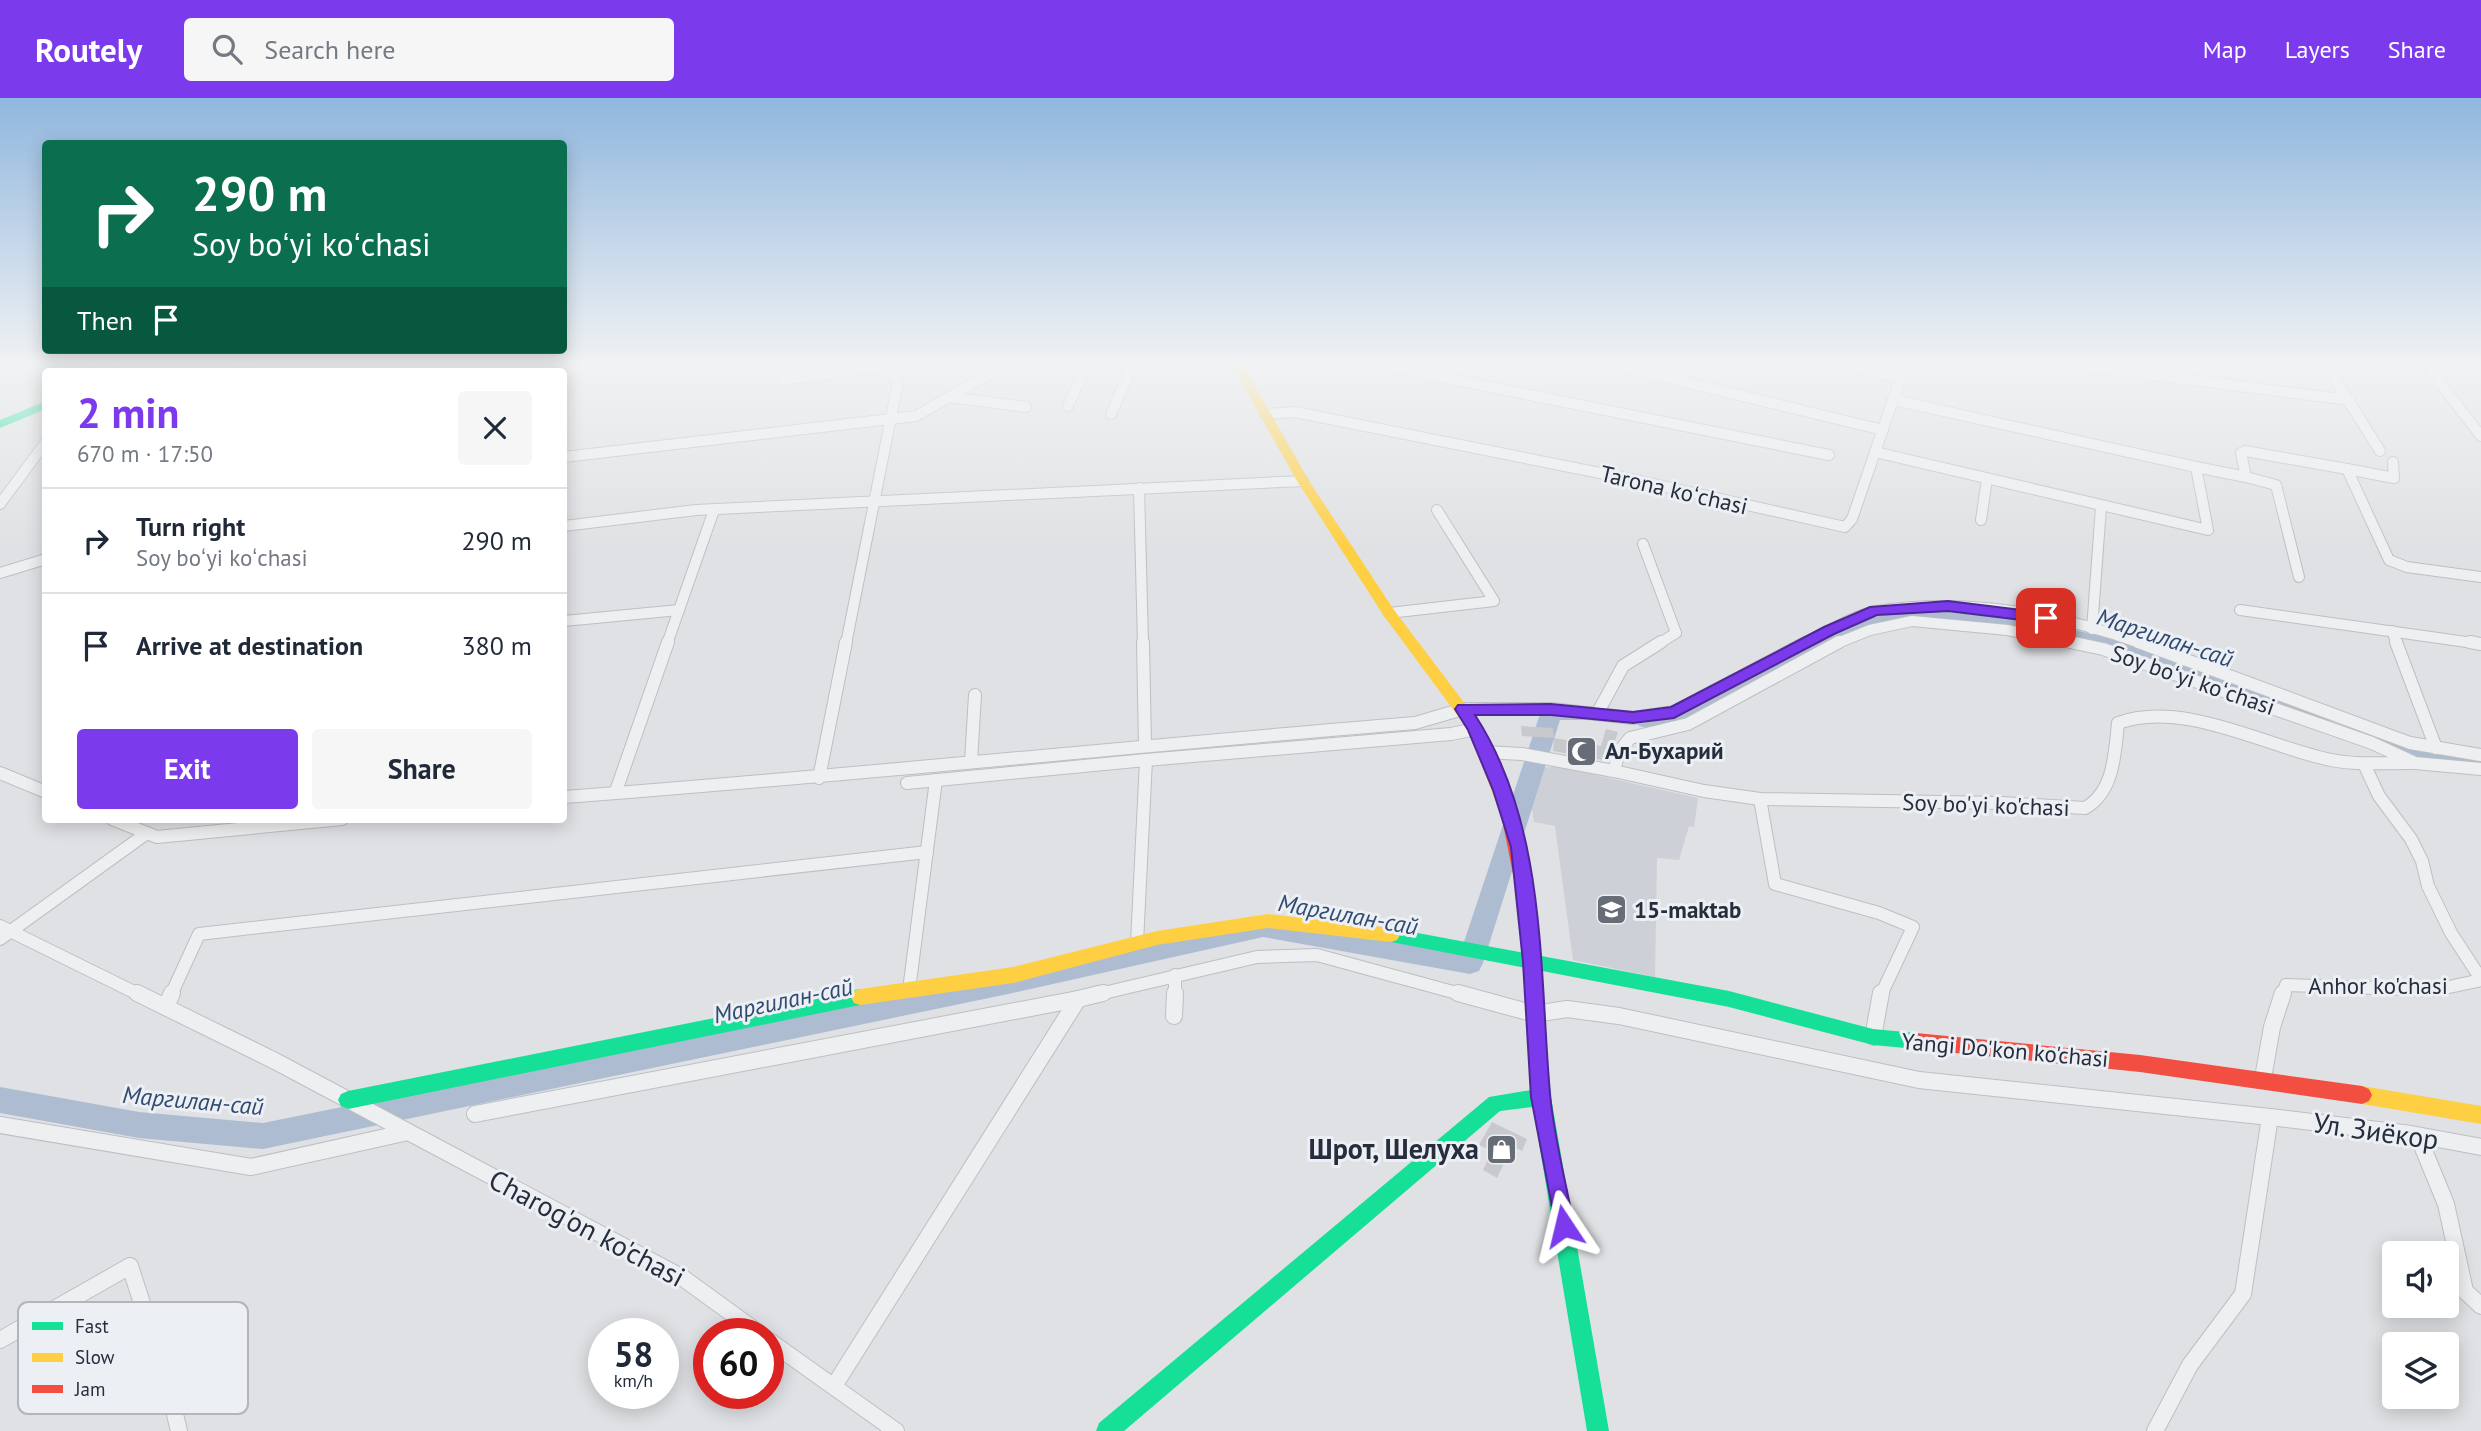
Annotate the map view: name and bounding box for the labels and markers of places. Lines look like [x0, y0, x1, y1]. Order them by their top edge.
pin [2016, 588, 2076, 648]
mosque icon: Ал-Бухарий [1565, 734, 1599, 768]
place label: Ал-Бухарий [1605, 736, 1723, 765]
school or university icon: 15-maktab [1594, 893, 1628, 927]
place label: 15-maktab [1634, 895, 1741, 924]
place label: Шрот, Шелуха [1309, 1130, 1479, 1167]
shop icon: Шрот, Шелуха [1485, 1132, 1519, 1166]

